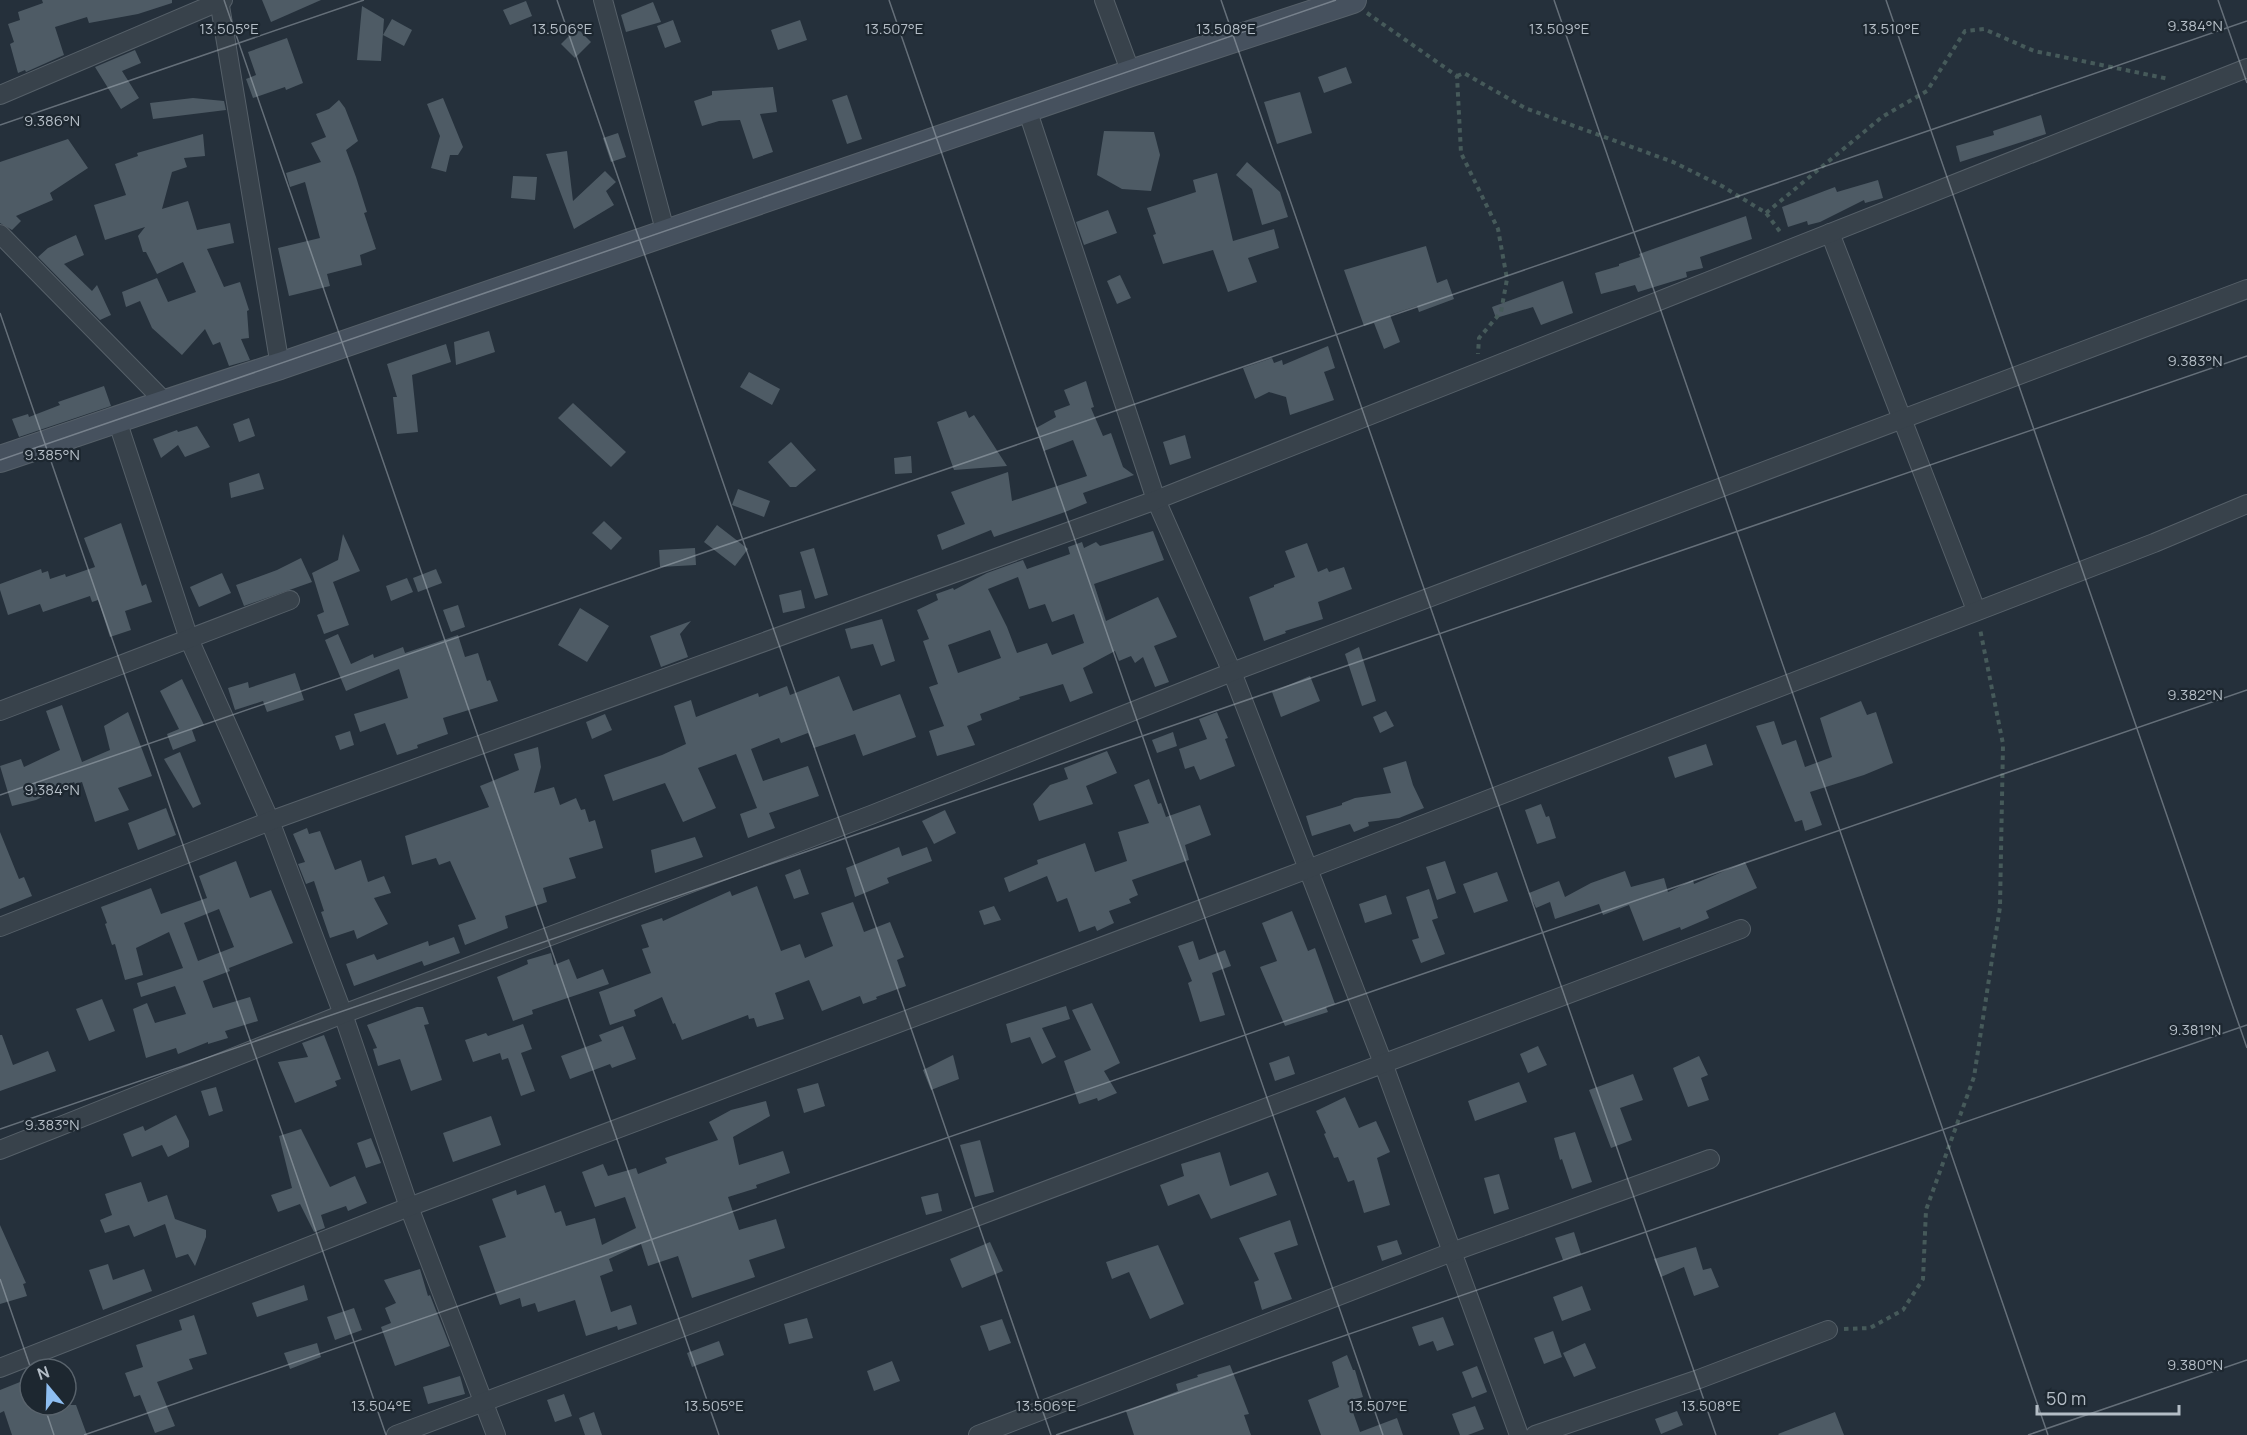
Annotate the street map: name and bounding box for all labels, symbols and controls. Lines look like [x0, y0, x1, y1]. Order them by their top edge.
text: 9.384°N [2167, 15, 2223, 36]
text: 13.505°E [199, 18, 259, 39]
text: 13.506°E [532, 18, 592, 39]
text: 13.507°E [865, 18, 923, 39]
text: 13.508°E [1196, 18, 1256, 39]
text: 13.509°E [1529, 18, 1589, 39]
text: 13.510°E [1863, 18, 1919, 39]
text: 9.386°N [24, 110, 80, 131]
text: 9.383°N [2167, 350, 2223, 371]
text: 9.385°N [24, 444, 80, 465]
text: 9.382°N [2167, 684, 2223, 705]
text: 9.384°N [24, 779, 80, 800]
text: 9.381°N [2169, 1019, 2221, 1040]
text: 9.383°N [24, 1114, 80, 1135]
text: 9.380°N [2167, 1354, 2223, 1375]
north arrow [18, 1357, 78, 1417]
text: N [34, 1361, 52, 1385]
scale bar [2037, 1378, 2180, 1416]
text: 50 m [2046, 1386, 2086, 1410]
text: 13.504°E [351, 1395, 411, 1416]
text: 13.505°E [684, 1395, 744, 1416]
text: 13.506°E [1016, 1395, 1076, 1416]
text: 13.507°E [1349, 1395, 1407, 1416]
text: 13.508°E [1681, 1395, 1741, 1416]

